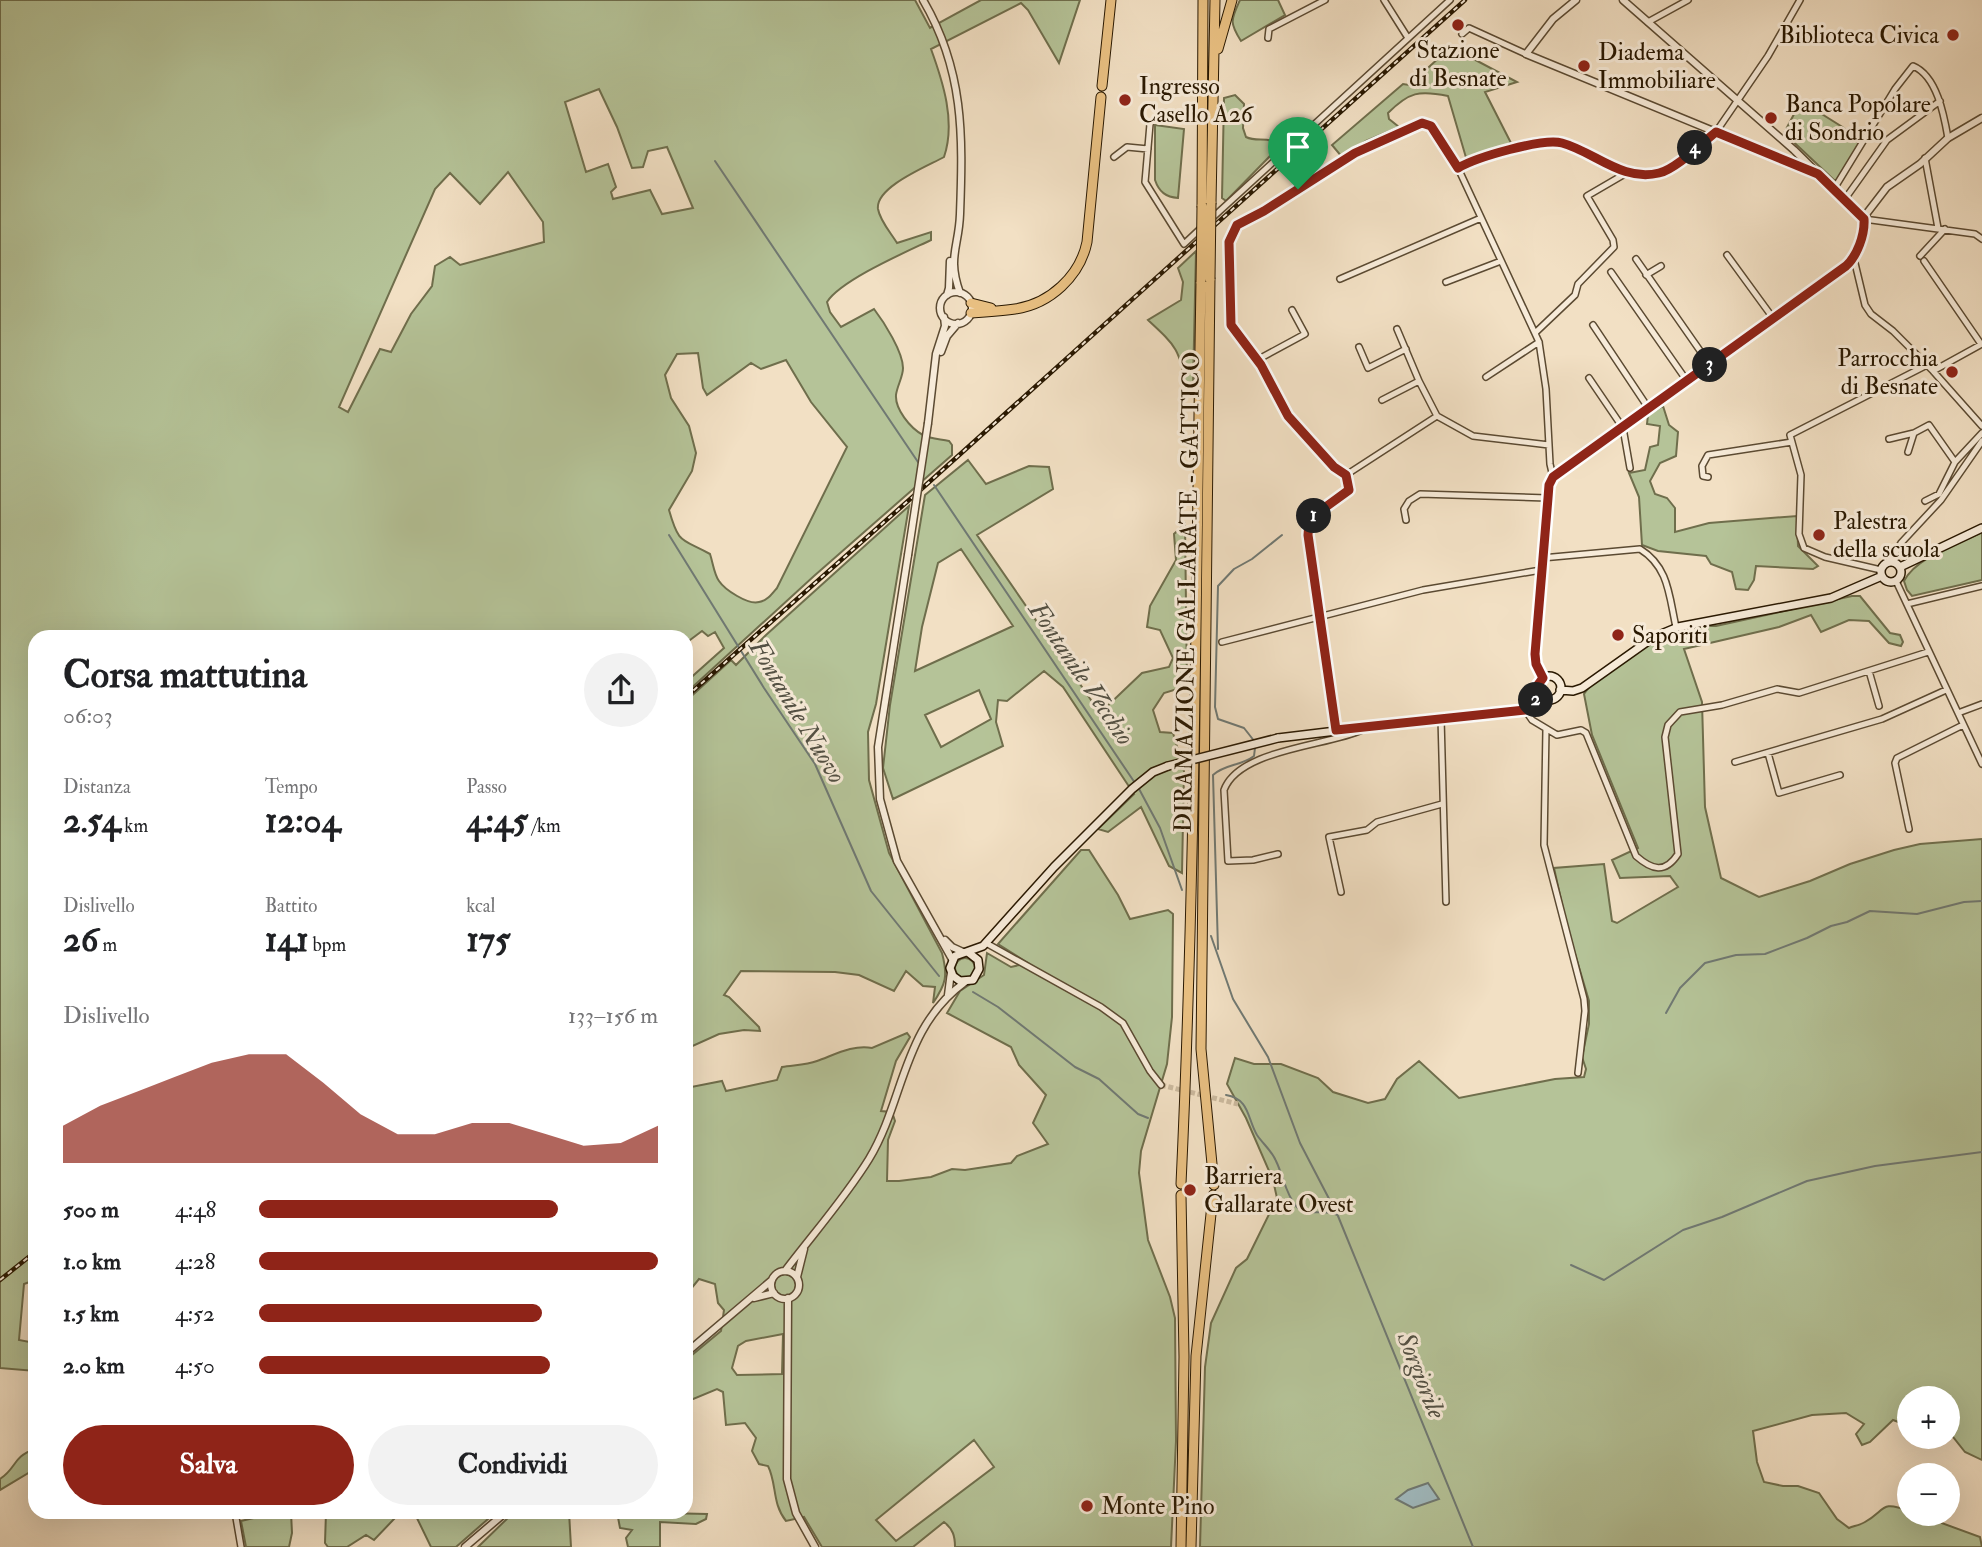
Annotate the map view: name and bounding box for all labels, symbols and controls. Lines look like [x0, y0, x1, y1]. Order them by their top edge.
marker: Stazione di Besnate [1450, 17, 1466, 33]
place label: Biblioteca Civica [1779, 20, 1940, 51]
marker: Biblioteca Civica [1945, 27, 1961, 43]
place label: Stazione di Besnate [1409, 35, 1507, 94]
place label: Diadema Immobiliare [1598, 37, 1716, 96]
marker: Diadema Immobiliare [1576, 58, 1592, 74]
place label: Ingresso Casello A26 [1139, 71, 1255, 130]
place label: Banca Popolare di Sondrio [1785, 89, 1931, 148]
marker: Ingresso Casello A26 [1117, 92, 1133, 108]
marker: Banca Popolare di Sondrio [1763, 110, 1779, 126]
pin [1268, 117, 1328, 189]
icon: arrive [1279, 128, 1317, 166]
pin: 4 [1678, 130, 1712, 166]
text: 4 [1689, 135, 1700, 159]
place label: Parrocchia di Besnate [1837, 343, 1939, 402]
pin: 3 [1692, 348, 1728, 382]
street label: DIRAMAZIONE GALLARATE - GATTICO [1168, 351, 1207, 833]
text: 3 [1706, 352, 1713, 376]
marker: Parrocchia di Besnate [1944, 364, 1960, 380]
pin: 1 [1296, 498, 1332, 534]
text: 1 [1310, 503, 1317, 527]
place label: Palestra della scuola [1833, 506, 1941, 565]
marker: Palestra della scuola [1811, 527, 1827, 543]
water label: Fontanile Vecchio [1020, 594, 1141, 751]
place label: Saporiti [1632, 620, 1708, 651]
marker: Saporiti [1610, 627, 1626, 643]
water label: Fontanile Nuovo [741, 632, 853, 789]
text: Corsa mattutina [63, 651, 307, 699]
button: share [584, 653, 658, 727]
pin: 2 [1518, 682, 1554, 718]
text: 2 [1531, 687, 1540, 711]
text: 06:03 [63, 701, 113, 730]
text: Distanza [63, 775, 131, 799]
text: Tempo [265, 775, 318, 799]
text: Passo [466, 775, 507, 799]
text: 2.54 [63, 799, 120, 843]
text: 12:04 [265, 799, 340, 843]
text: 4:45 [466, 799, 528, 843]
text: km [120, 814, 148, 838]
text: /km [528, 814, 561, 838]
text: Dislivello [63, 894, 135, 918]
text: Battito [265, 894, 317, 918]
text: kcal [466, 894, 495, 918]
text: 26 [63, 918, 98, 962]
text: 141 [265, 918, 309, 962]
text: 175 [466, 918, 510, 962]
text: m [98, 933, 117, 957]
text: bpm [309, 933, 346, 957]
text: Dislivello [63, 1001, 150, 1030]
text: 133–156 m [568, 1001, 658, 1030]
place label: Barriera Gallarate Ovest [1204, 1161, 1354, 1220]
marker: Barriera Gallarate Ovest [1182, 1182, 1198, 1198]
text: 500 m [63, 1195, 119, 1224]
text: 4:48 [175, 1195, 216, 1224]
text: 1.0 km [63, 1247, 121, 1276]
text: 4:28 [175, 1247, 216, 1276]
text: 1.5 km [63, 1299, 119, 1328]
text: 4:52 [175, 1299, 215, 1328]
water label: Sorgiorile [1389, 1327, 1453, 1424]
text: 2.0 km [63, 1351, 125, 1380]
text: 4:50 [175, 1351, 215, 1380]
map controls [1897, 1386, 1960, 1526]
button: + [1897, 1386, 1960, 1449]
button: Salva [63, 1425, 354, 1505]
button: Condividi [368, 1425, 658, 1505]
button: − [1897, 1463, 1960, 1526]
place label: Monte Pino [1101, 1491, 1215, 1522]
marker: Monte Pino [1079, 1498, 1095, 1514]

